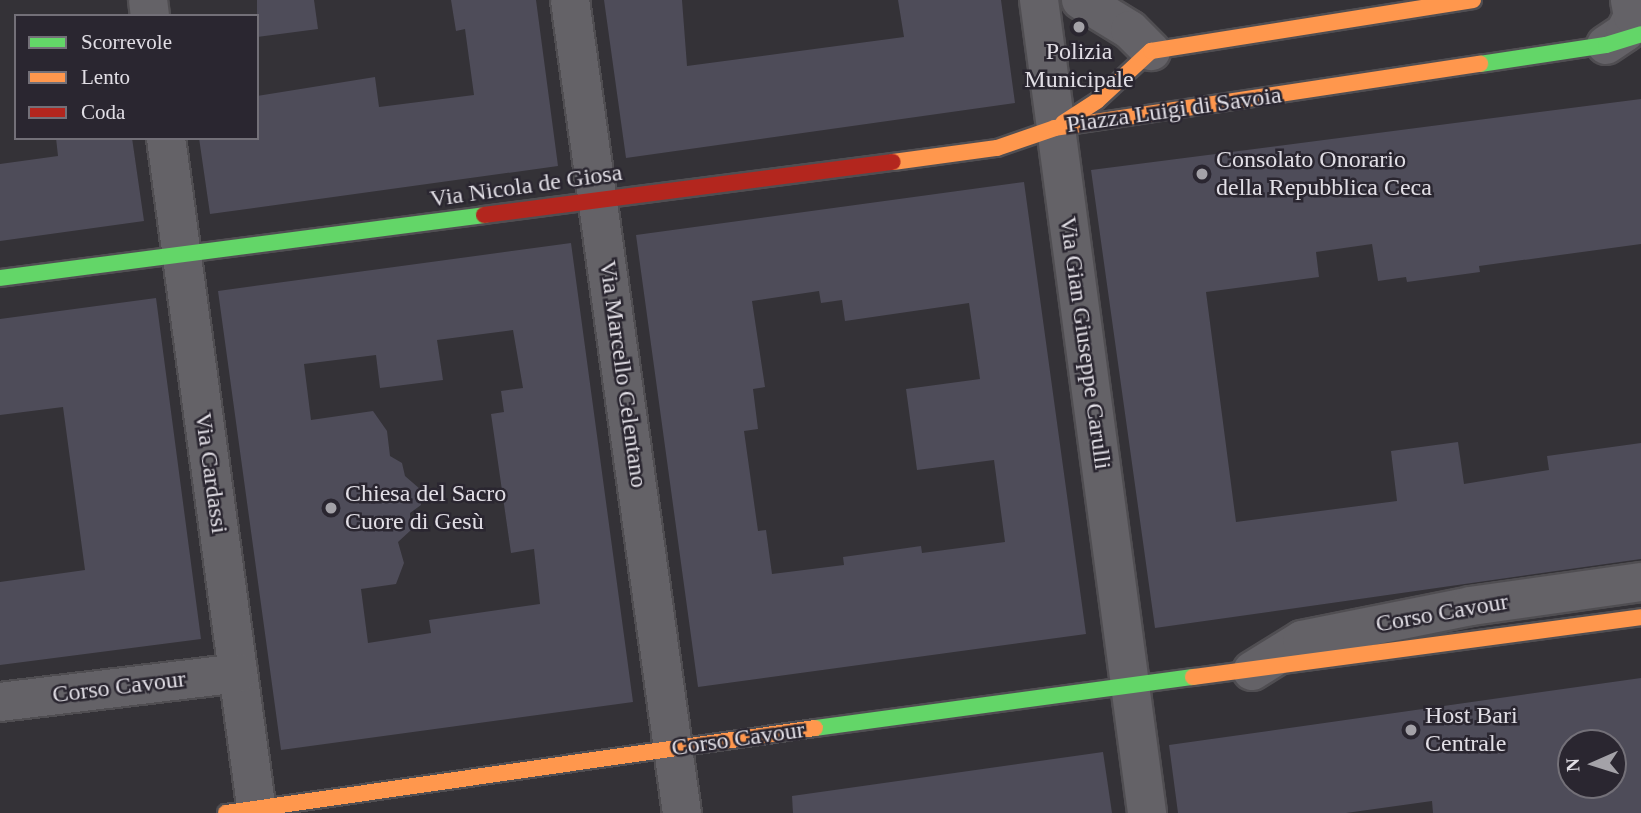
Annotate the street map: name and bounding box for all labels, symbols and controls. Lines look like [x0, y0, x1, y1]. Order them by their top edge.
legend [14, 14, 259, 140]
marker: Polizia Municipale [1071, 19, 1087, 35]
text: Scorrevole [81, 30, 172, 54]
place label: Polizia Municipale [1024, 38, 1134, 94]
text: Lento [81, 65, 130, 89]
street label: Piazza Luigi di Savoia [1065, 81, 1283, 139]
text: Coda [81, 100, 125, 124]
place label: Consolato Onorario della Repubblica Ceca [1216, 146, 1432, 202]
street label: Via Nicola de Giosa [428, 158, 624, 214]
marker: Consolato Onorario della Repubblica Ceca [1194, 166, 1210, 182]
street label: Via Gian Giuseppe Carulli [1053, 215, 1117, 471]
street label: Via Marcello Celentano [593, 259, 653, 489]
street label: Via Cardassi [188, 411, 234, 535]
place label: Chiesa del Sacro Cuore di Gesù [345, 480, 506, 536]
marker: Chiesa del Sacro Cuore di Gesù [323, 500, 339, 516]
street label: Corso Cavour [1374, 587, 1510, 639]
street label: Corso Cavour [51, 665, 187, 709]
place label: Host Bari Centrale [1425, 702, 1518, 758]
street label: Corso Cavour [670, 715, 806, 763]
marker: Host Bari Centrale [1403, 722, 1419, 738]
north arrow [1557, 729, 1627, 799]
text: N [1562, 758, 1583, 772]

